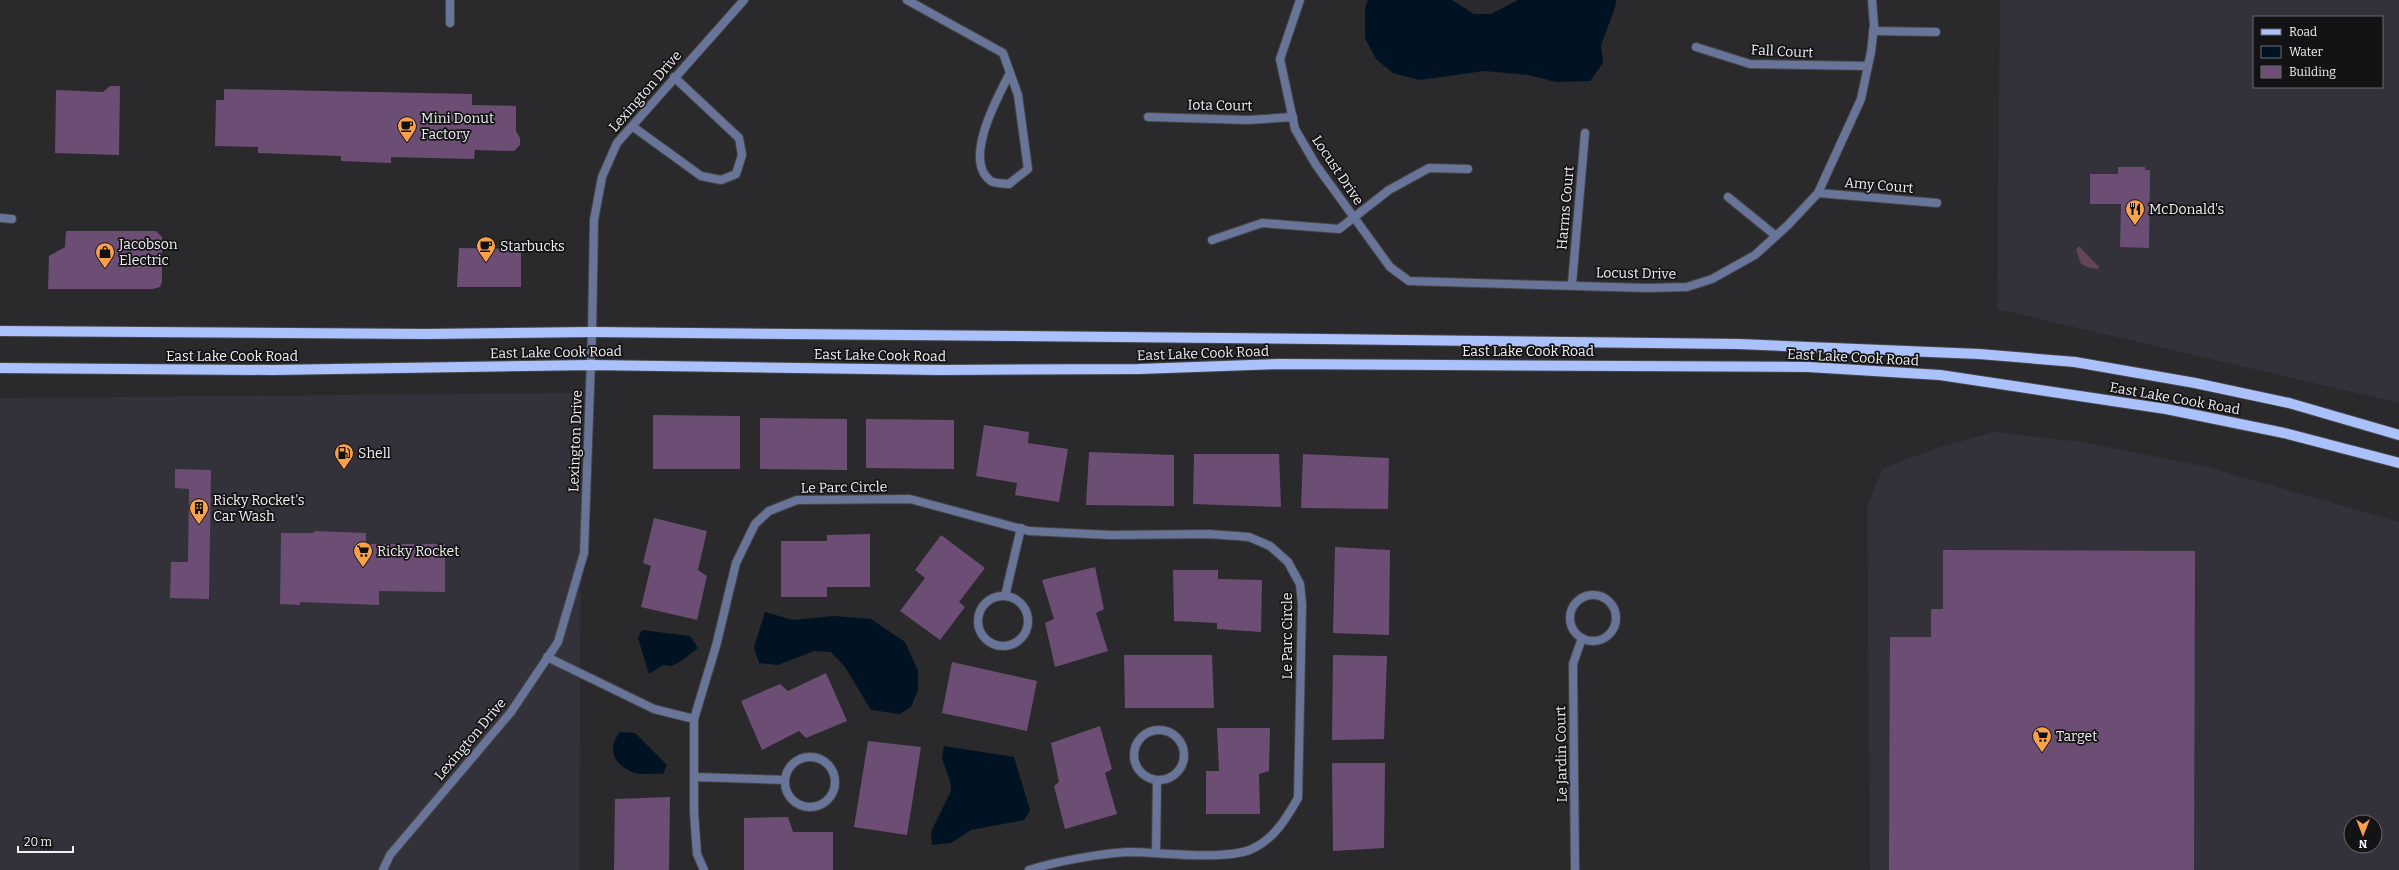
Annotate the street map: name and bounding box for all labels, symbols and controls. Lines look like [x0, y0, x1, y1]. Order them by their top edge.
legend [2253, 16, 2383, 88]
text: Road [2289, 25, 2317, 39]
street label: Fall Court [1750, 41, 1814, 62]
text: Water [2289, 45, 2324, 59]
street label: Lexington Drive [605, 47, 685, 135]
text: Building [2289, 65, 2336, 79]
street label: Iota Court [1187, 96, 1253, 115]
place label: Mini Donut Factory [421, 110, 494, 143]
cafe icon: Mini Donut Factory [396, 115, 418, 143]
street label: Locust Drive [1308, 132, 1367, 208]
street label: Harms Court [1553, 165, 1578, 251]
street label: Amy Court [1844, 174, 1914, 197]
restaurant icon: McDonald's [2124, 198, 2146, 226]
place label: McDonald's [2149, 201, 2224, 218]
cafe icon: Starbucks [475, 235, 497, 263]
place label: Jacobson Electric [118, 236, 178, 269]
place label: Starbucks [500, 238, 565, 255]
shop icon: Jacobson Electric [94, 241, 116, 269]
street label: Locust Drive [1596, 264, 1676, 283]
street label: East Lake Cook Road [490, 343, 622, 362]
street label: East Lake Cook Road [1137, 343, 1269, 364]
street label: East Lake Cook Road [1462, 343, 1594, 360]
street label: East Lake Cook Road [814, 346, 946, 365]
street label: East Lake Cook Road [1787, 346, 1919, 369]
street label: East Lake Cook Road [166, 348, 298, 365]
street label: East Lake Cook Road [2108, 379, 2241, 418]
street label: Lexington Drive [565, 390, 586, 492]
fuel station icon: Shell [333, 442, 355, 470]
place label: Shell [358, 445, 391, 462]
street label: Le Parc Circle [800, 478, 888, 497]
place label: Ricky Rocket's Car Wash [213, 492, 304, 525]
building icon: Ricky Rocket's Car Wash [188, 497, 210, 525]
supermarket icon: Ricky Rocket [352, 540, 374, 568]
place label: Ricky Rocket [377, 543, 459, 560]
street label: Le Parc Circle [1279, 593, 1296, 679]
street label: Lexington Drive [431, 695, 510, 784]
street label: Le Jardin Court [1552, 706, 1571, 802]
supermarket icon: Target [2031, 725, 2053, 753]
place label: Target [2056, 728, 2097, 745]
north arrow [2343, 814, 2383, 854]
scale bar [18, 828, 73, 854]
text: 20 m [24, 835, 53, 849]
text: N [2358, 837, 2367, 850]

